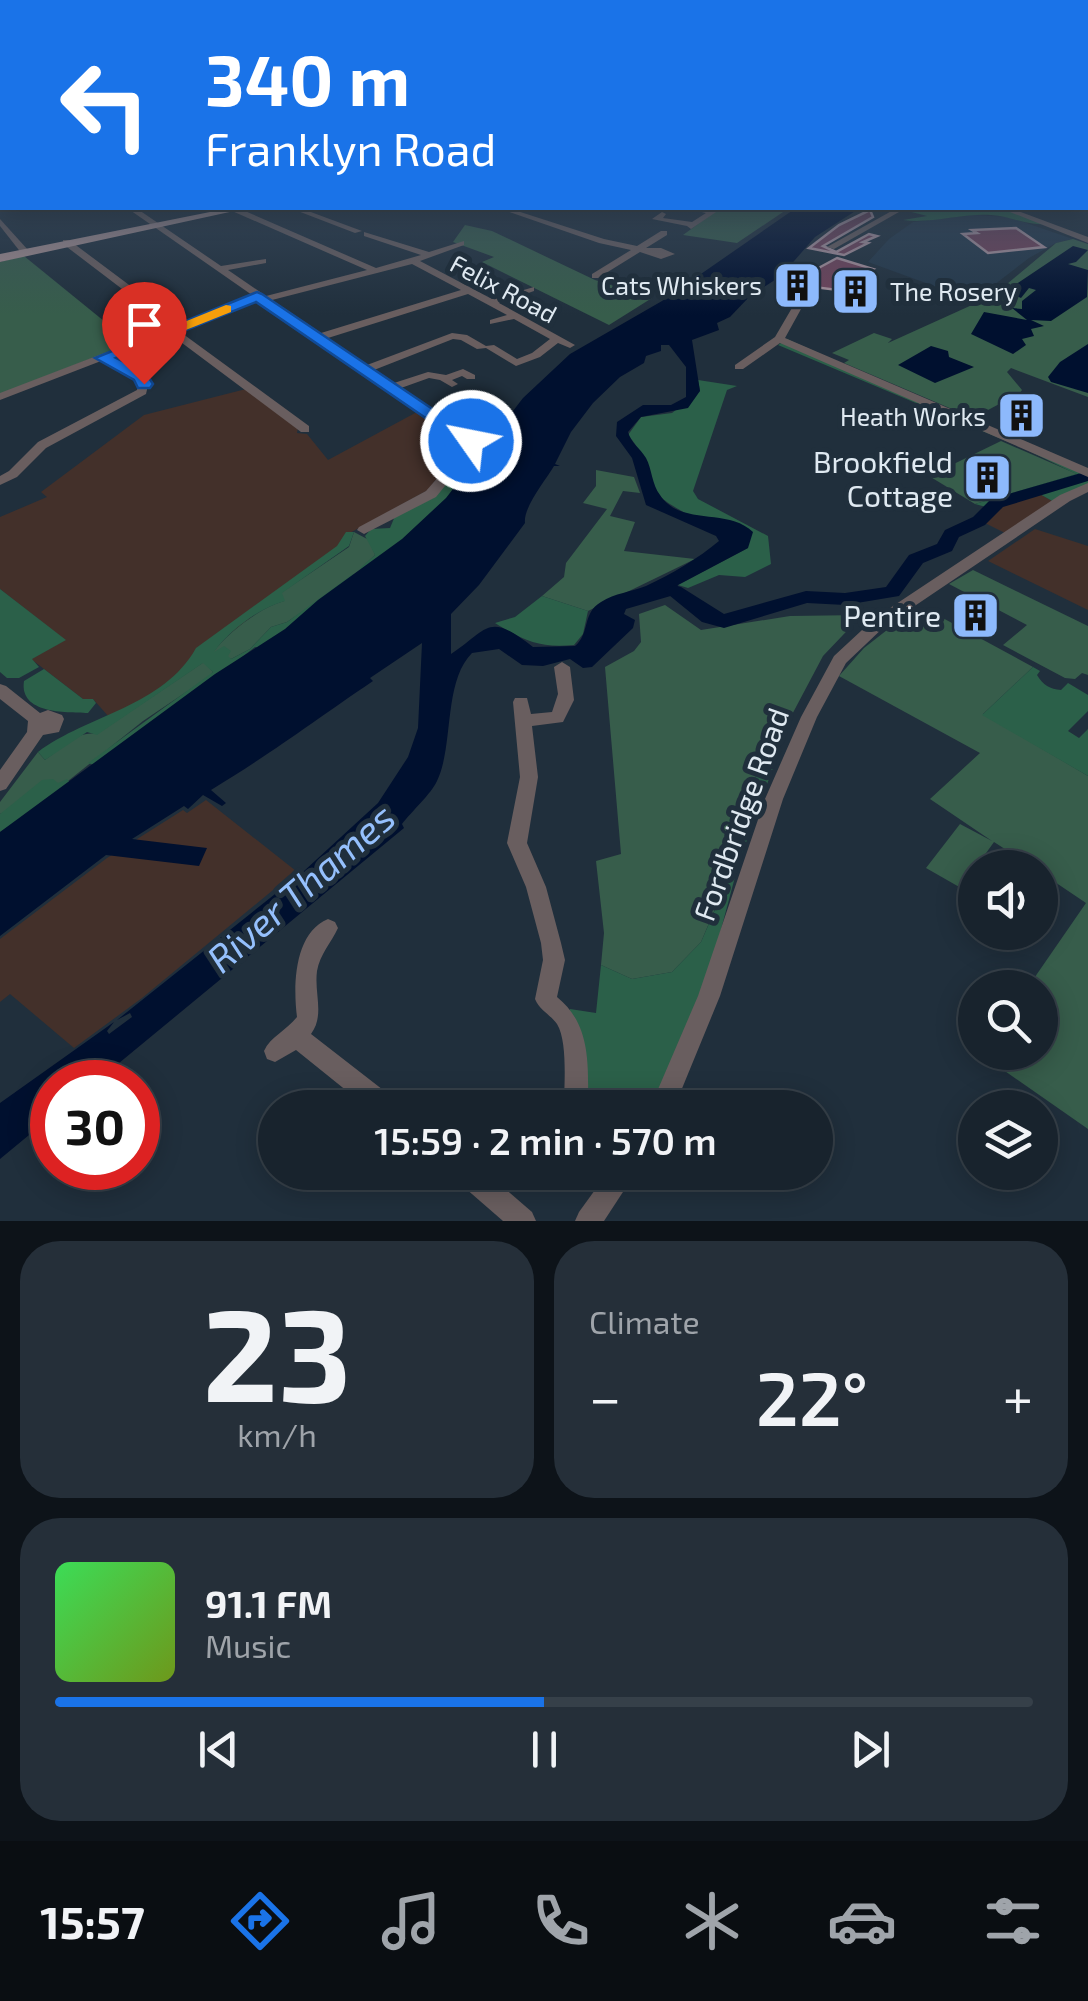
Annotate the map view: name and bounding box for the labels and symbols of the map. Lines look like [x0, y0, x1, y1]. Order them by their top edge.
street label: Felix Road [446, 247, 562, 329]
building icon: Cats Whiskers [771, 259, 823, 311]
building icon: The Rosery [829, 265, 881, 317]
place label: Cats Whiskers [601, 270, 762, 300]
place label: The Rosery [890, 276, 1017, 306]
pin [102, 282, 187, 385]
position arrow [419, 389, 523, 493]
building icon: Heath Works [995, 390, 1047, 442]
place label: Heath Works [840, 401, 986, 431]
place label: Brookfield Cottage [813, 443, 953, 513]
building icon: Brookfield Cottage [962, 452, 1014, 504]
building icon: Pentire [950, 589, 1002, 641]
place label: Pentire [843, 597, 941, 633]
street label: Fordbridge Road [685, 703, 795, 925]
water label: River Thames [197, 793, 403, 981]
speed limit sign: 30 [30, 1060, 160, 1190]

